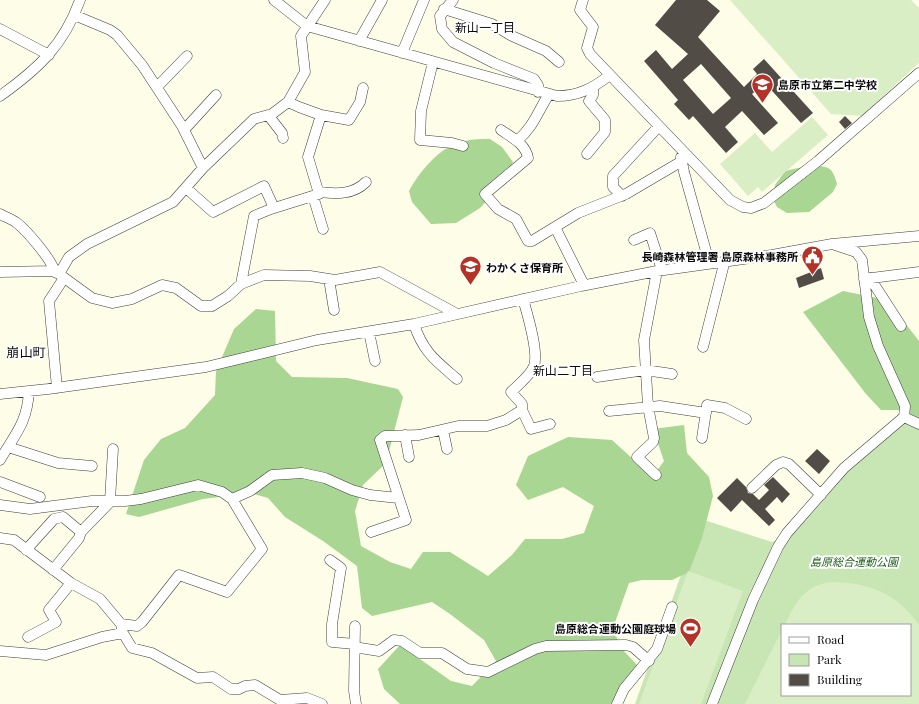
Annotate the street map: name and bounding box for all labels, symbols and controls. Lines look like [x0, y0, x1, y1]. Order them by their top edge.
district label: 新山一丁目 [455, 19, 515, 35]
school or university icon: 島原市立第二中学校 [749, 71, 775, 104]
place label: 島原市立第二中学校 [778, 77, 877, 92]
public building icon: 長崎森林管理署 島原森林事務所 [800, 243, 826, 276]
place label: 長崎森林管理署 島原森林事務所 [641, 249, 798, 264]
school or university icon: わかくさ保育所 [458, 254, 484, 287]
place label: わかくさ保育所 [486, 260, 563, 275]
district label: 崩山町 [6, 343, 46, 360]
district label: 新山二丁目 [533, 362, 593, 378]
park label: 島原総合運動公園 [810, 554, 900, 569]
sports icon: 島原総合運動公園庭球場 [678, 615, 704, 648]
place label: 島原総合運動公園庭球場 [555, 621, 676, 636]
legend [781, 624, 911, 696]
text: Road [817, 631, 844, 647]
text: Park [817, 651, 842, 667]
text: Building [817, 671, 863, 687]

